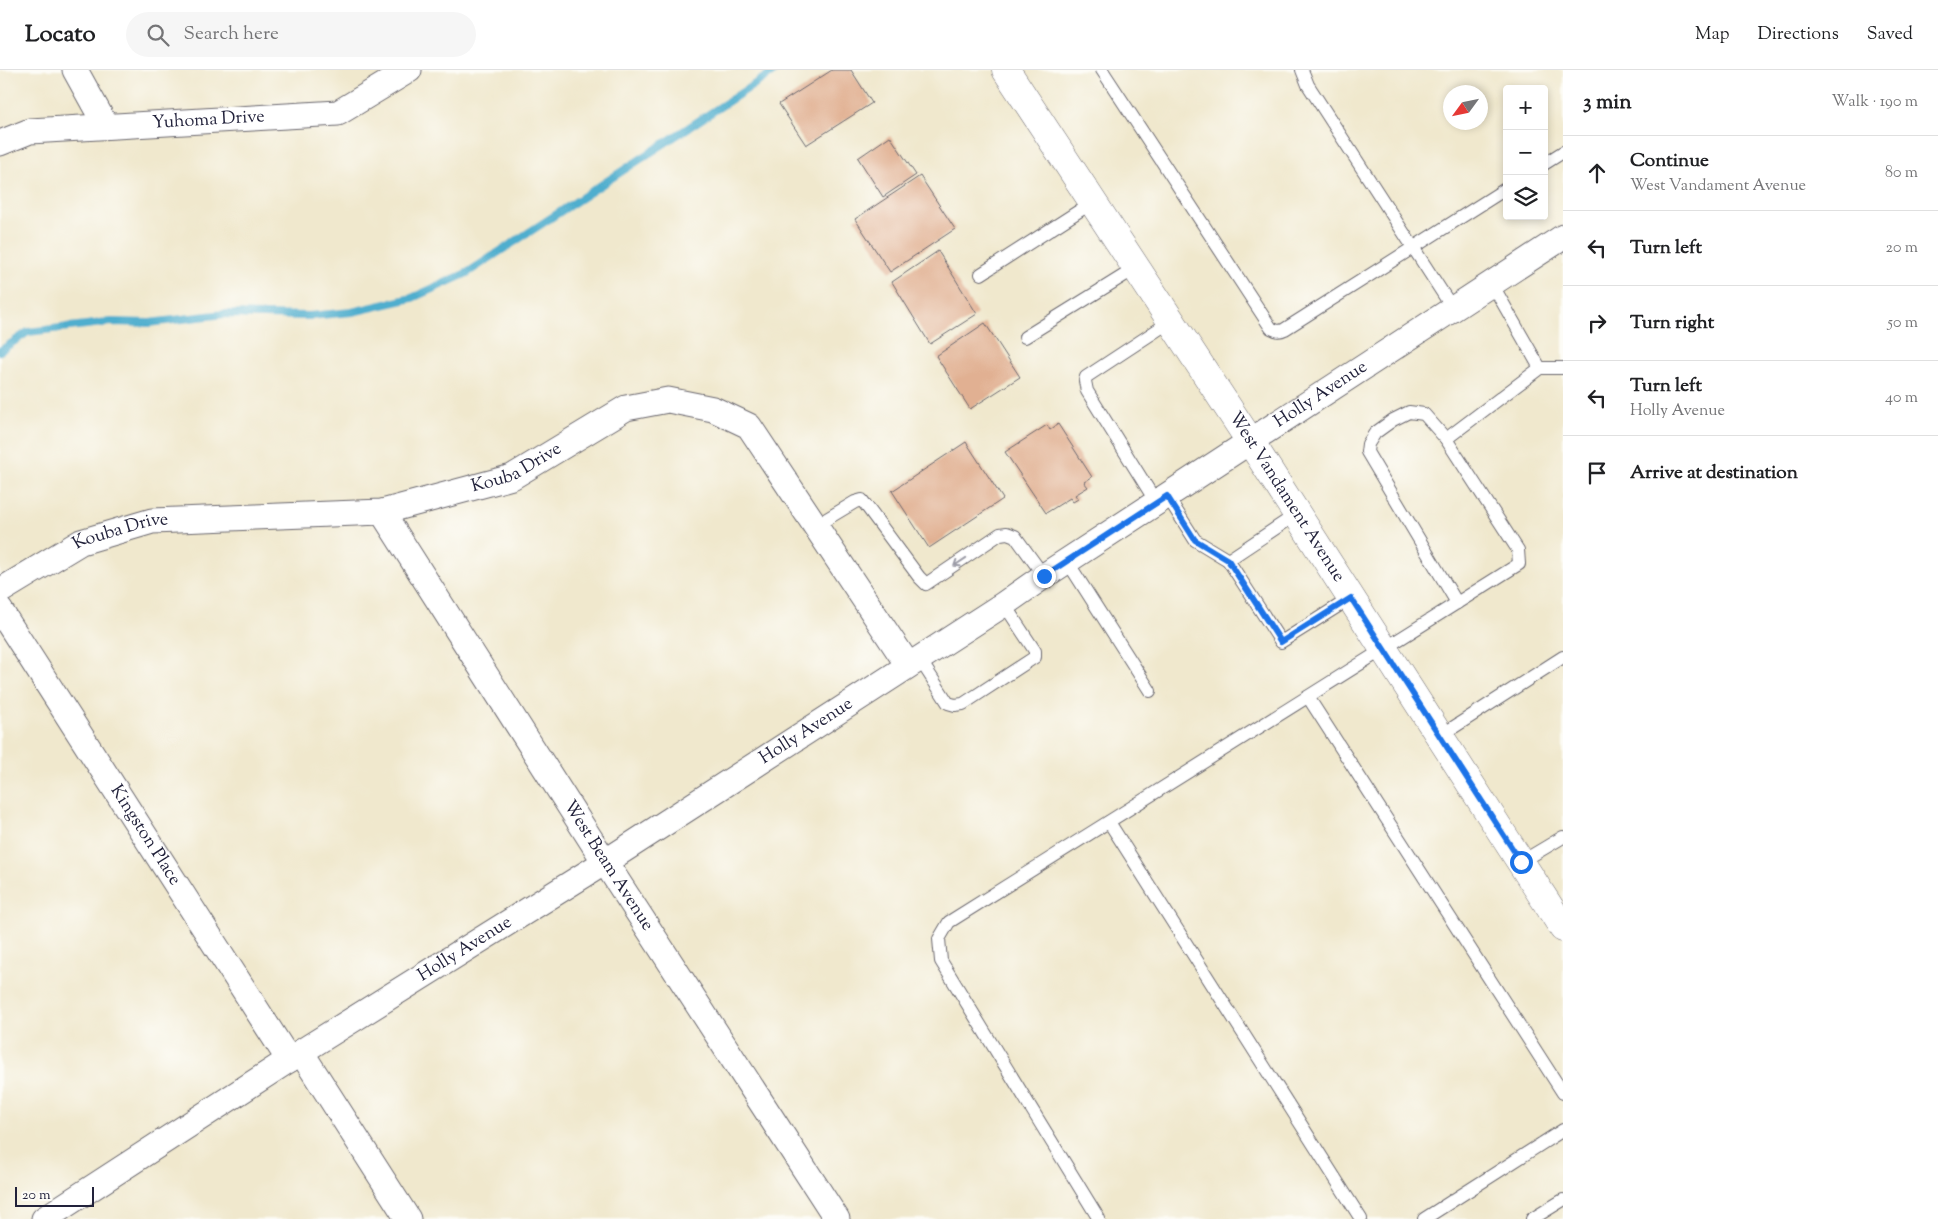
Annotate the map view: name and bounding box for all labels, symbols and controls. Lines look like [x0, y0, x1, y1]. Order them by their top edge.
search box [126, 12, 476, 57]
text: Locato [25, 18, 96, 52]
icon: search [144, 21, 172, 49]
text: Search here [184, 21, 279, 48]
text: Map [1695, 22, 1730, 48]
text: Directions [1758, 22, 1839, 48]
text: Saved [1867, 22, 1913, 48]
north arrow [1443, 85, 1488, 130]
map controls [1503, 85, 1548, 220]
button: + [1503, 85, 1548, 130]
text: 3 min [1583, 88, 1632, 118]
text: Walk · 190 m [1831, 91, 1918, 114]
street label: Yuhoma Drive [151, 104, 265, 137]
button: − [1503, 130, 1548, 175]
text: Continue [1630, 148, 1709, 175]
icon: ahead [1583, 159, 1611, 187]
text: 80 m [1885, 162, 1918, 185]
button: layers [1503, 175, 1548, 220]
text: West Vandament Avenue [1630, 175, 1806, 198]
icon: left [1583, 234, 1611, 262]
text: Turn left [1630, 235, 1702, 262]
text: 20 m [1885, 237, 1918, 260]
icon: right [1583, 309, 1611, 337]
text: Turn right [1630, 310, 1714, 337]
text: 50 m [1887, 312, 1918, 335]
street label: Holly Avenue [1269, 355, 1373, 435]
text: Turn left [1630, 373, 1702, 400]
icon: left [1583, 384, 1611, 412]
text: 40 m [1885, 387, 1918, 410]
text: Holly Avenue [1630, 400, 1725, 423]
street label: West Vandament Avenue [1221, 407, 1351, 588]
street label: Kouba Drive [469, 437, 567, 500]
icon: arrive [1583, 459, 1611, 487]
text: Arrive at destination [1630, 460, 1798, 487]
street label: Kouba Drive [68, 507, 169, 557]
one-way arrow [953, 557, 967, 567]
route end [1033, 565, 1056, 588]
street label: Holly Avenue [755, 692, 858, 772]
street label: Kingston Place [103, 780, 187, 891]
street label: West Beam Avenue [556, 796, 660, 936]
route start [1510, 851, 1533, 874]
street label: Holly Avenue [413, 910, 517, 989]
scale bar [15, 1184, 94, 1207]
text: 20 m [22, 1186, 51, 1206]

